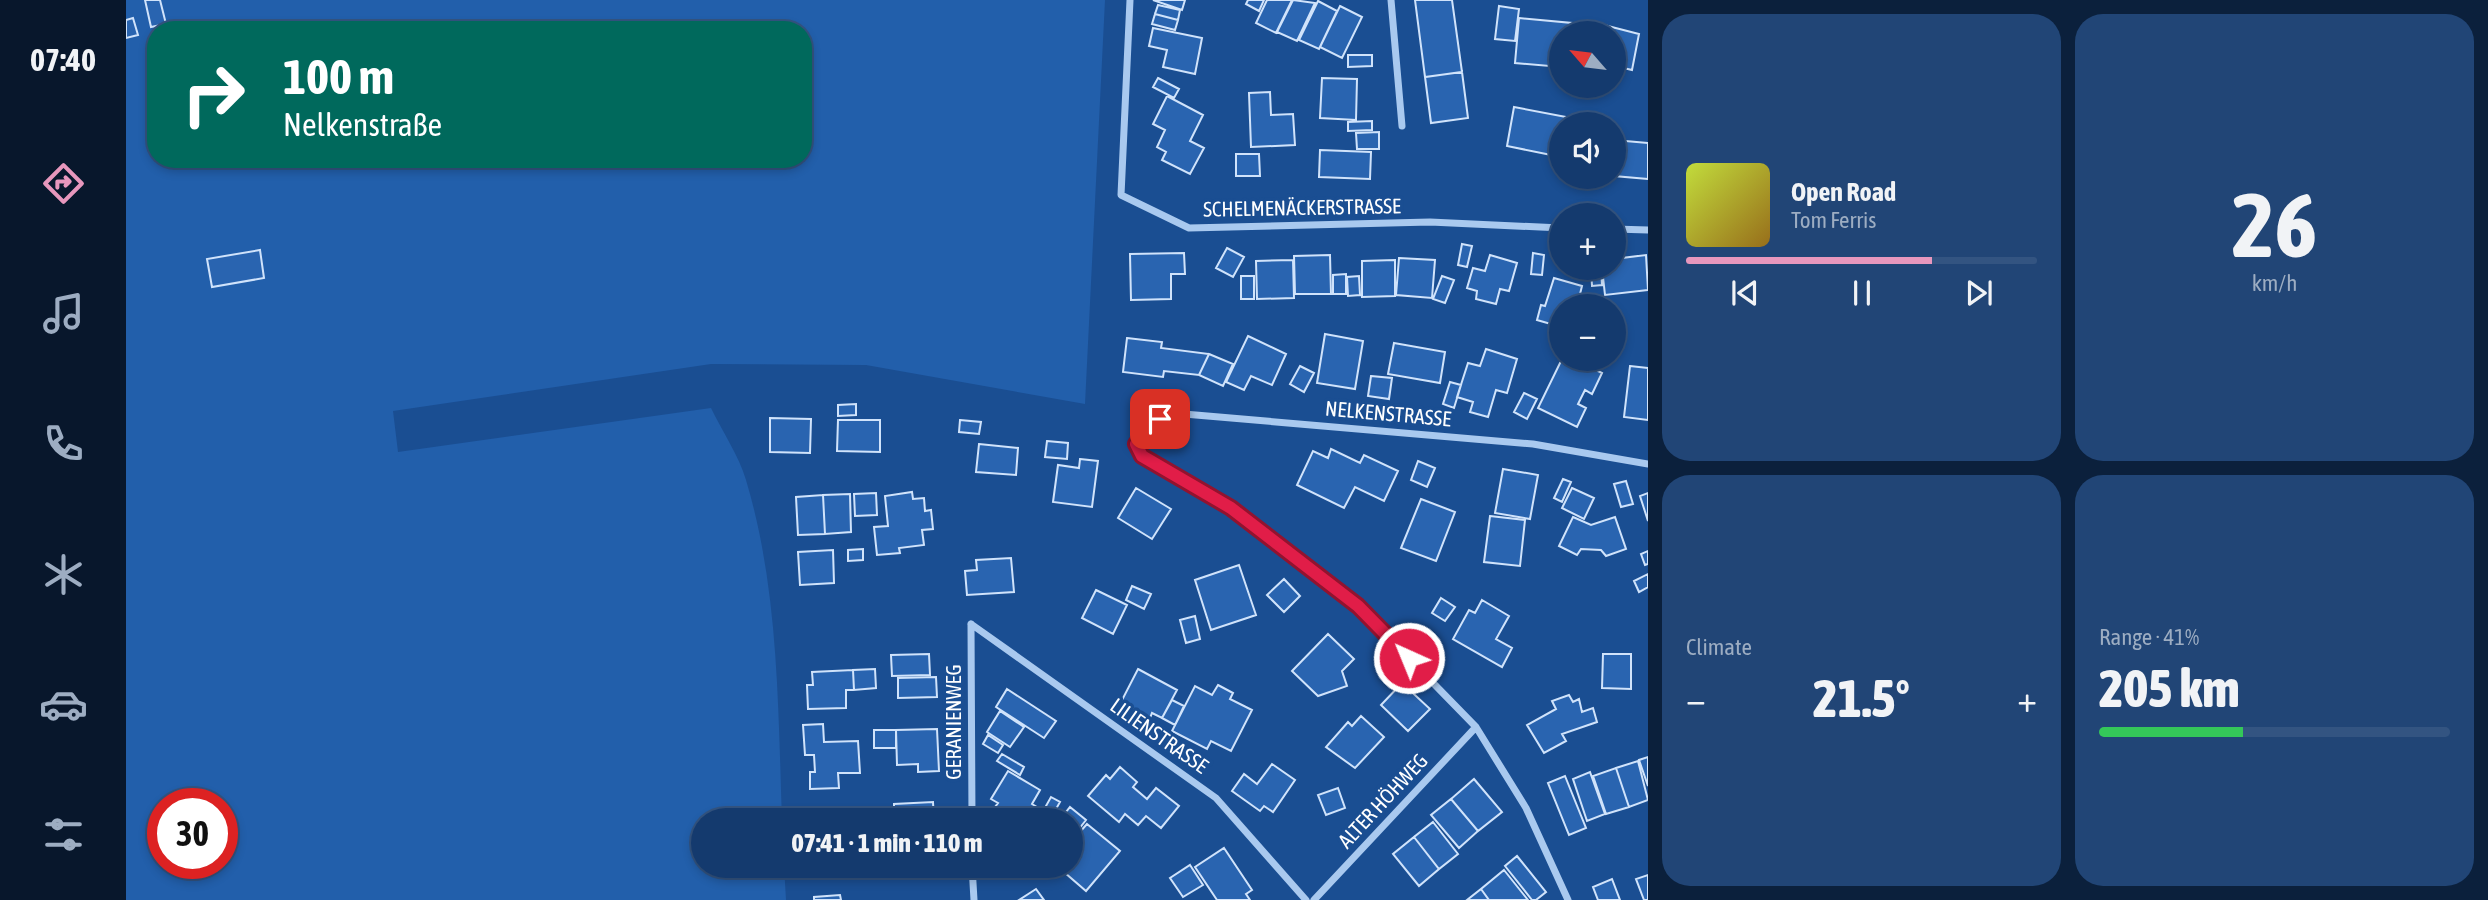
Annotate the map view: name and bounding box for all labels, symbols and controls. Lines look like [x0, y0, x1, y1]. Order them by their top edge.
north arrow [1549, 21, 1626, 98]
map controls [1549, 21, 1626, 371]
text: 07:40 [30, 41, 96, 78]
text: 100 m [283, 48, 394, 104]
icon: right [168, 49, 259, 140]
text: Nelkenstraße [283, 106, 442, 143]
button: sound [1549, 112, 1626, 189]
icon: directions [39, 159, 88, 208]
text: 26 [2232, 172, 2317, 276]
text: Open Road [1791, 177, 1896, 207]
street label: SCHELMENÄCKERSTRASSE [1203, 193, 1401, 221]
button: + [1549, 203, 1626, 280]
text: Tom Ferris [1791, 207, 1876, 233]
text: km/h [2252, 270, 2297, 296]
icon: previous [1726, 274, 1764, 312]
icon: pause [1843, 274, 1881, 312]
icon: next [1960, 274, 1998, 312]
icon: music [39, 289, 88, 338]
button: − [1549, 294, 1626, 371]
pin [1130, 389, 1190, 449]
street label: NELKENSTRASSE [1324, 396, 1452, 430]
icon: arrive [1141, 400, 1179, 438]
icon: phone [39, 419, 88, 468]
icon: climate [39, 550, 88, 599]
position arrow [1372, 621, 1446, 695]
text: Range · 41% [2099, 624, 2199, 650]
text: Climate [1686, 634, 1752, 660]
text: 205 km [2099, 658, 2240, 718]
street label: GERANIENWEG [941, 664, 965, 780]
text: 21.5° [1813, 668, 1910, 728]
text: − [1686, 677, 1706, 720]
text: + [2017, 677, 2037, 720]
icon: car [39, 680, 88, 729]
street label: LILIENSTRASSE [1106, 693, 1213, 778]
street label: ALTER HÖHWEG [1333, 748, 1432, 852]
speed limit sign: 30 [147, 788, 238, 879]
icon: filters [39, 810, 88, 859]
text: 07:41 · 1 min · 110 m [792, 828, 982, 858]

